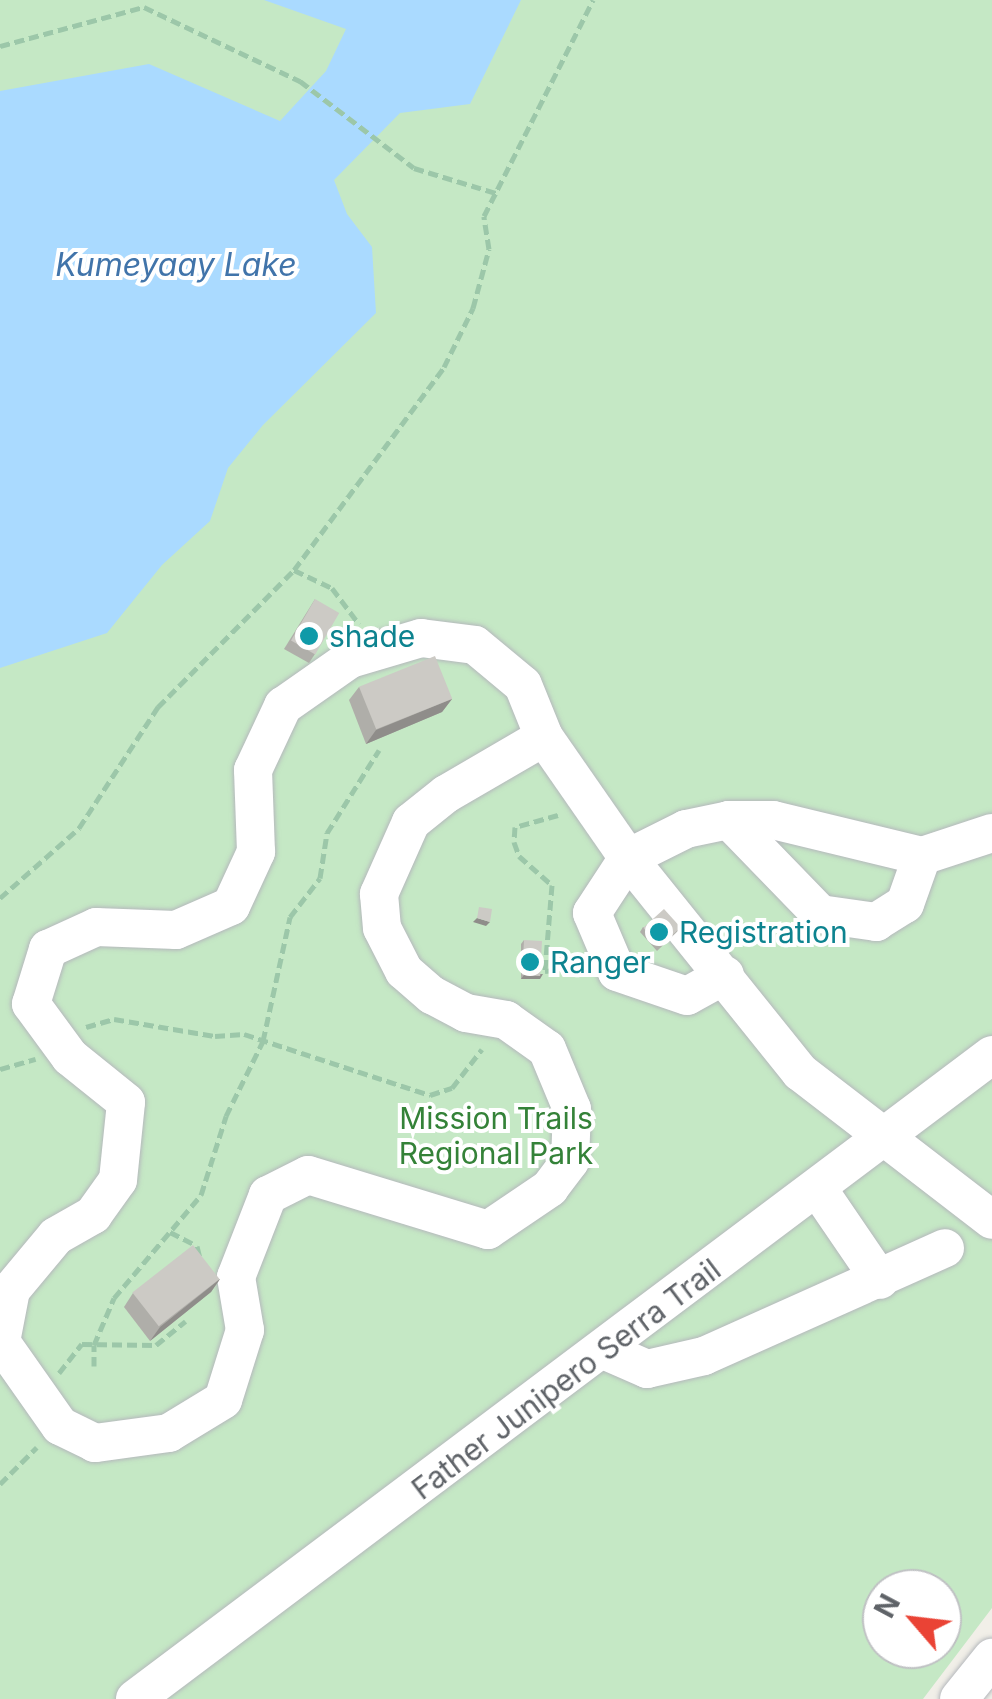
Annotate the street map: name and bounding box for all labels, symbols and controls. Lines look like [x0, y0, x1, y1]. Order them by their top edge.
water label: Kumeyaay Lake [55, 246, 297, 284]
place label: shade [329, 618, 415, 654]
marker: shade [298, 625, 320, 647]
place label: Registration [679, 914, 848, 950]
marker: Registration [648, 921, 670, 943]
place label: Ranger [550, 944, 651, 980]
marker: Ranger [519, 951, 541, 973]
park label: Mission Trails Regional Park [399, 1100, 593, 1170]
street label: Father Junipero Serra Trail [405, 1251, 727, 1507]
north arrow [862, 1569, 962, 1669]
text: N [867, 1588, 907, 1623]

